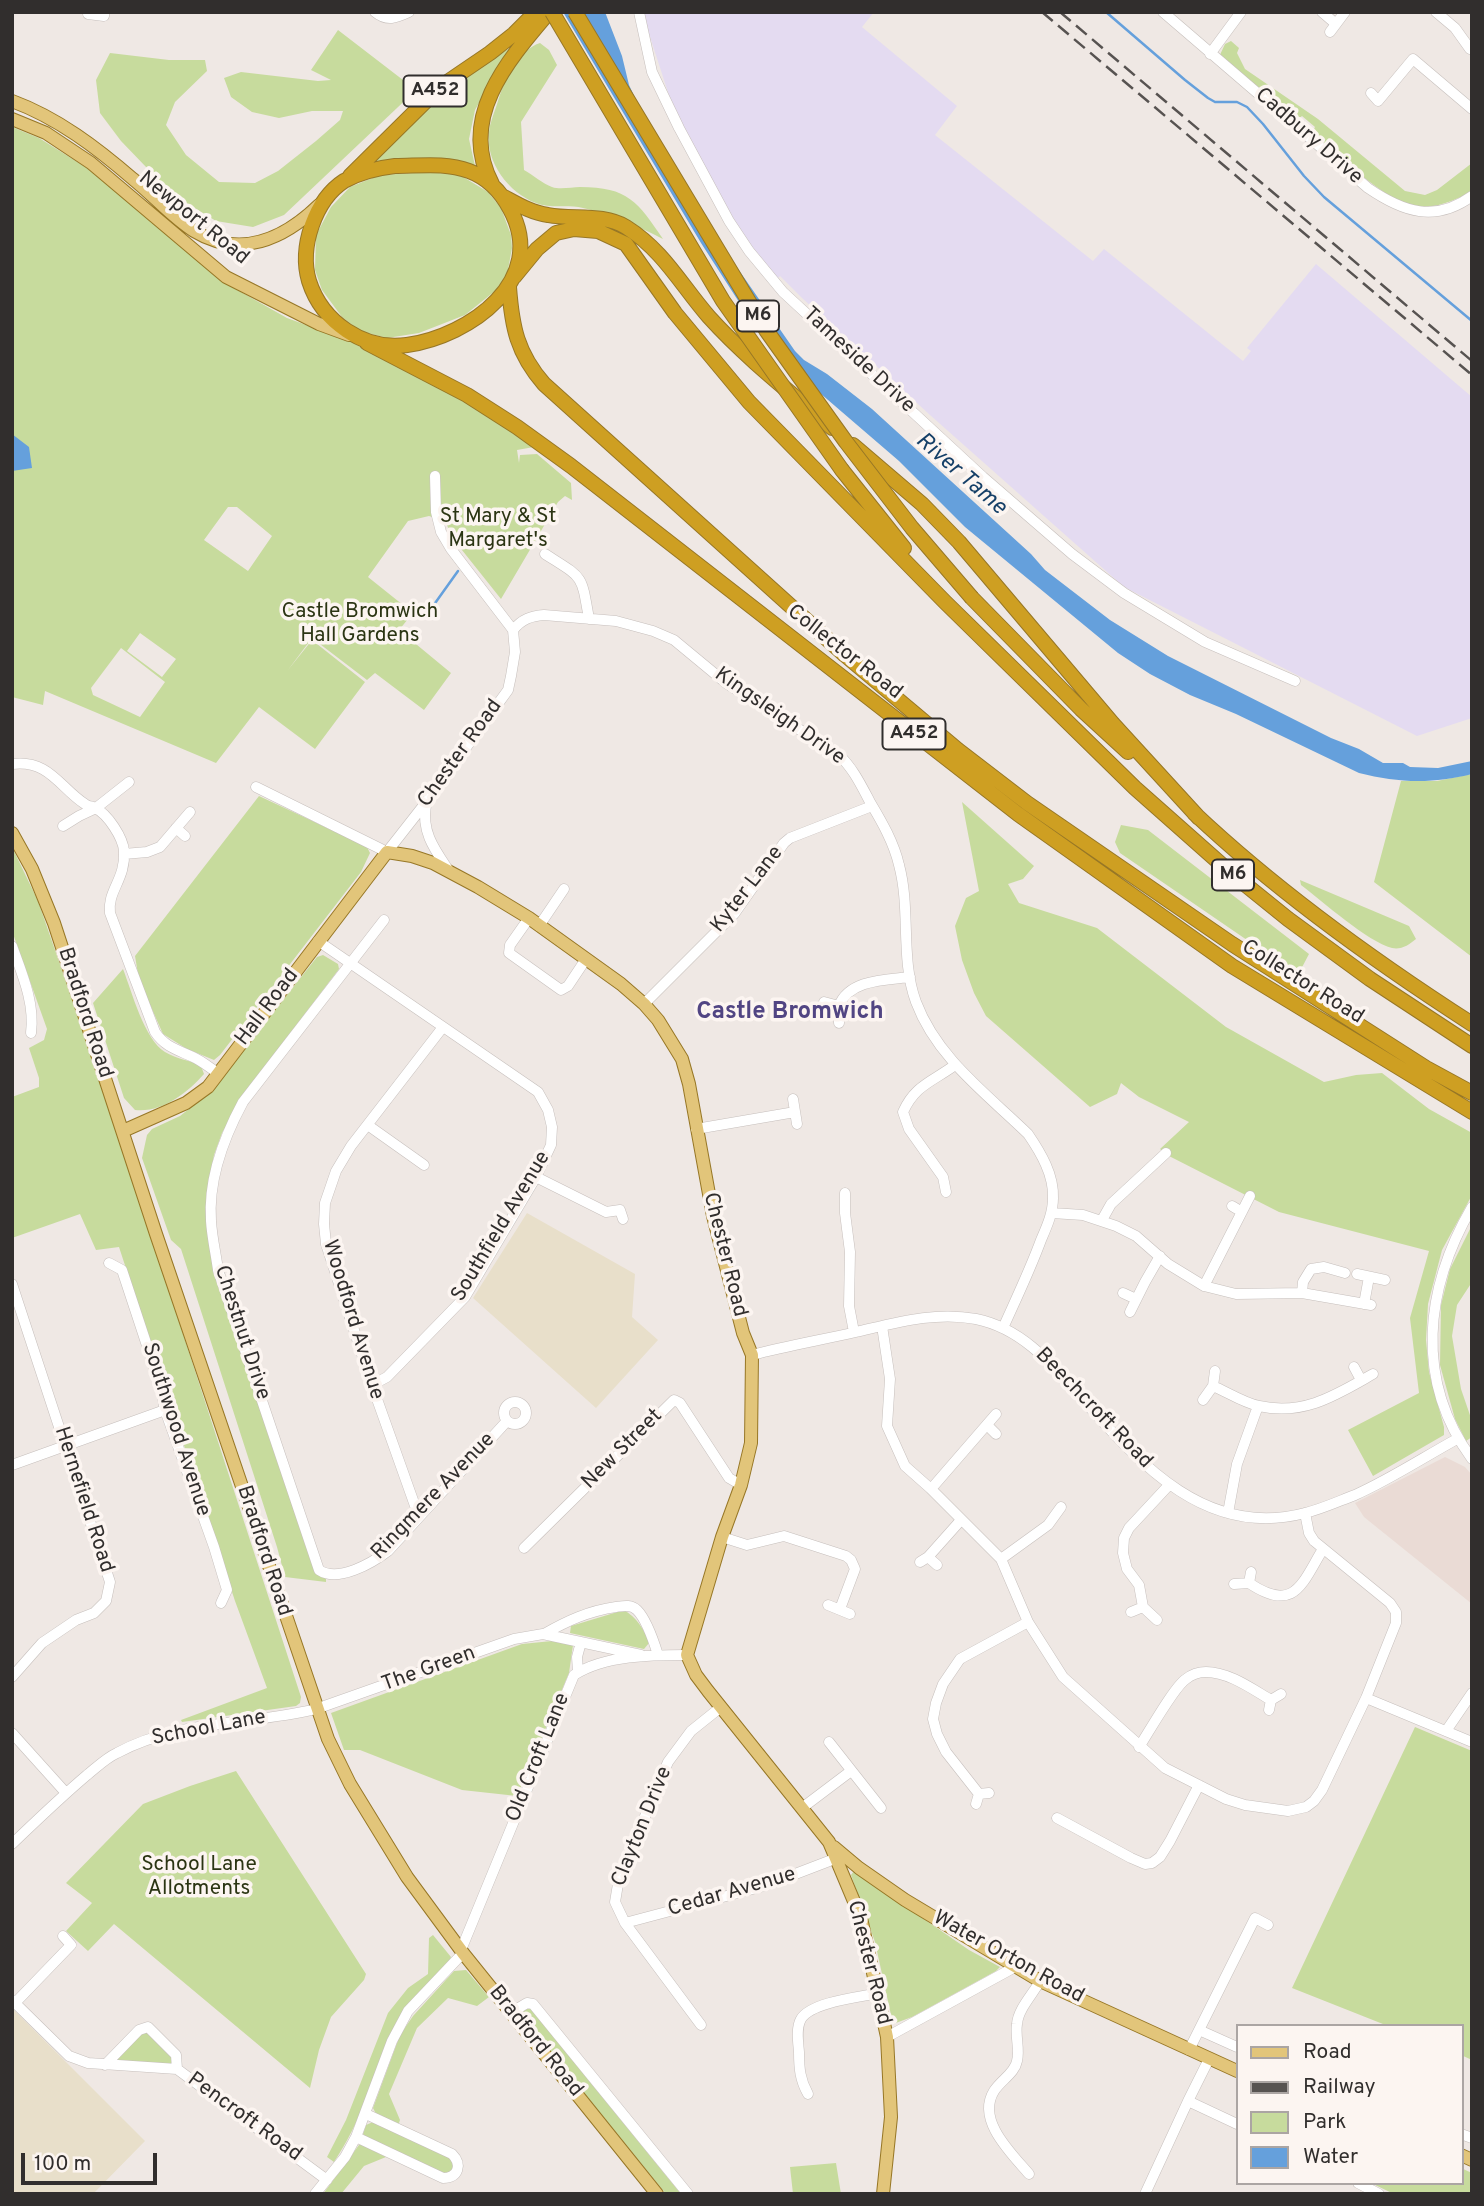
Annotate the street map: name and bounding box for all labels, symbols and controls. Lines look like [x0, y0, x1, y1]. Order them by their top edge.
road number: A452 [404, 76, 466, 106]
street label: Cadbury Drive [1249, 83, 1367, 191]
street label: Newport Road [133, 167, 253, 271]
road number: M6 [737, 300, 779, 332]
street label: Tameside Drive [797, 303, 919, 419]
water label: River Tame [909, 428, 1011, 522]
park label: St Mary & St Margaret's [440, 505, 556, 555]
park label: Castle Bromwich Hall Gardens [282, 600, 438, 650]
street label: Collector Road [781, 600, 907, 706]
street label: Kingsleigh Drive [709, 663, 849, 771]
street label: Chester Road [413, 695, 509, 813]
road number: A452 [883, 719, 946, 750]
street label: Kyter Lane [706, 842, 790, 938]
road number: M6 [1212, 860, 1254, 890]
street label: Collector Road [1236, 935, 1368, 1031]
street label: Bradford Road [51, 945, 117, 1081]
street label: Hall Road [231, 965, 305, 1051]
district label: Castle Bromwich [696, 999, 884, 1027]
street label: Southfield Avenue [447, 1147, 557, 1307]
street label: Chester Road [696, 1190, 752, 1320]
street label: Woodford Avenue [316, 1237, 388, 1403]
street label: Chestnut Drive [207, 1263, 275, 1403]
street label: Southwood Avenue [135, 1340, 215, 1520]
street label: Beechcroft Road [1029, 1343, 1157, 1475]
street label: New Street [577, 1404, 669, 1496]
street label: Hernefield Road [48, 1424, 118, 1576]
street label: Ringmere Avenue [367, 1428, 501, 1566]
street label: Bradford Road [230, 1483, 296, 1619]
street label: The Green [379, 1641, 479, 1699]
street label: Old Croft Lane [502, 1690, 576, 1826]
street label: School Lane [150, 1706, 268, 1752]
street label: Clayton Drive [607, 1763, 679, 1891]
park label: School Lane Allotments [141, 1853, 257, 1903]
street label: Cedar Avenue [665, 1863, 799, 1923]
street label: Chester Road [840, 1898, 896, 2028]
street label: Water Orton Road [928, 1906, 1088, 2010]
street label: Bradford Road [482, 1981, 588, 2103]
legend [1236, 2024, 1463, 2185]
text: Road [1303, 2039, 1352, 2066]
street label: Pencroft Road [182, 2068, 306, 2168]
text: Railway [1303, 2074, 1376, 2101]
text: Park [1303, 2109, 1346, 2136]
scale bar [24, 2140, 161, 2184]
text: Water [1303, 2144, 1358, 2171]
text: 100 m [34, 2151, 91, 2178]

